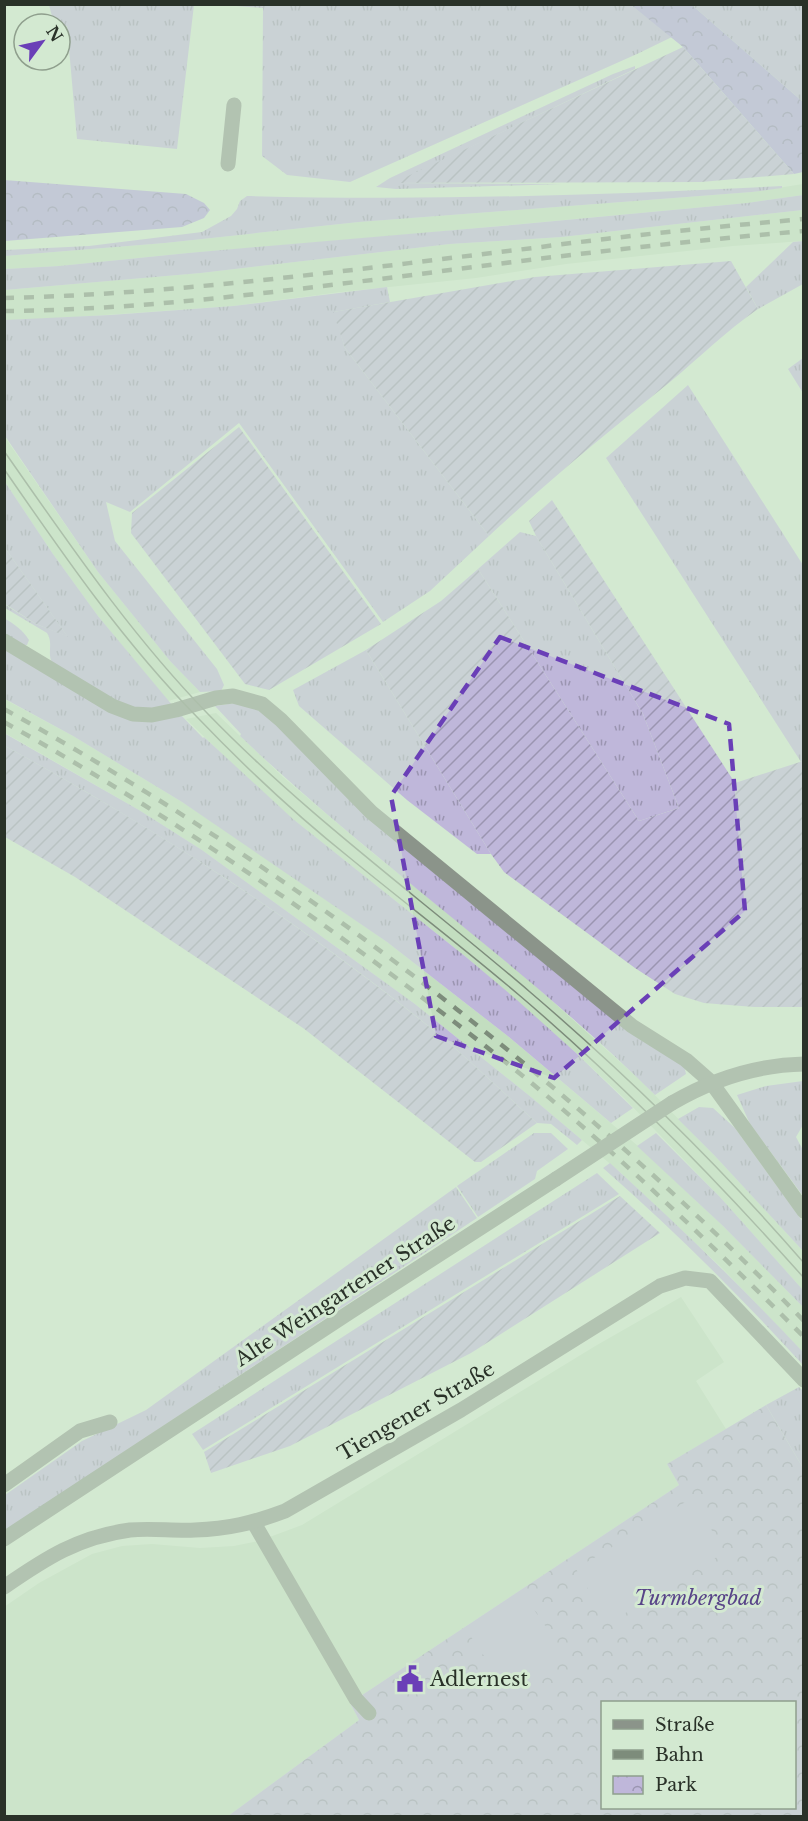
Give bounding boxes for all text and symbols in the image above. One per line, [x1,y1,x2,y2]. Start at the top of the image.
north arrow [12,12,72,72]
text: N [42,22,67,46]
street label: Alte Weingartener Straße [230,1211,460,1372]
street label: Tiengener Straße [333,1356,499,1466]
park label: Turmbergbad [635,1586,761,1610]
public building icon: Adlernest [395,1664,425,1694]
place label: Adlernest [429,1667,528,1691]
legend [601,1701,796,1809]
text: Straße [655,1714,715,1736]
text: Bahn [655,1744,704,1766]
text: Park [655,1774,697,1796]

